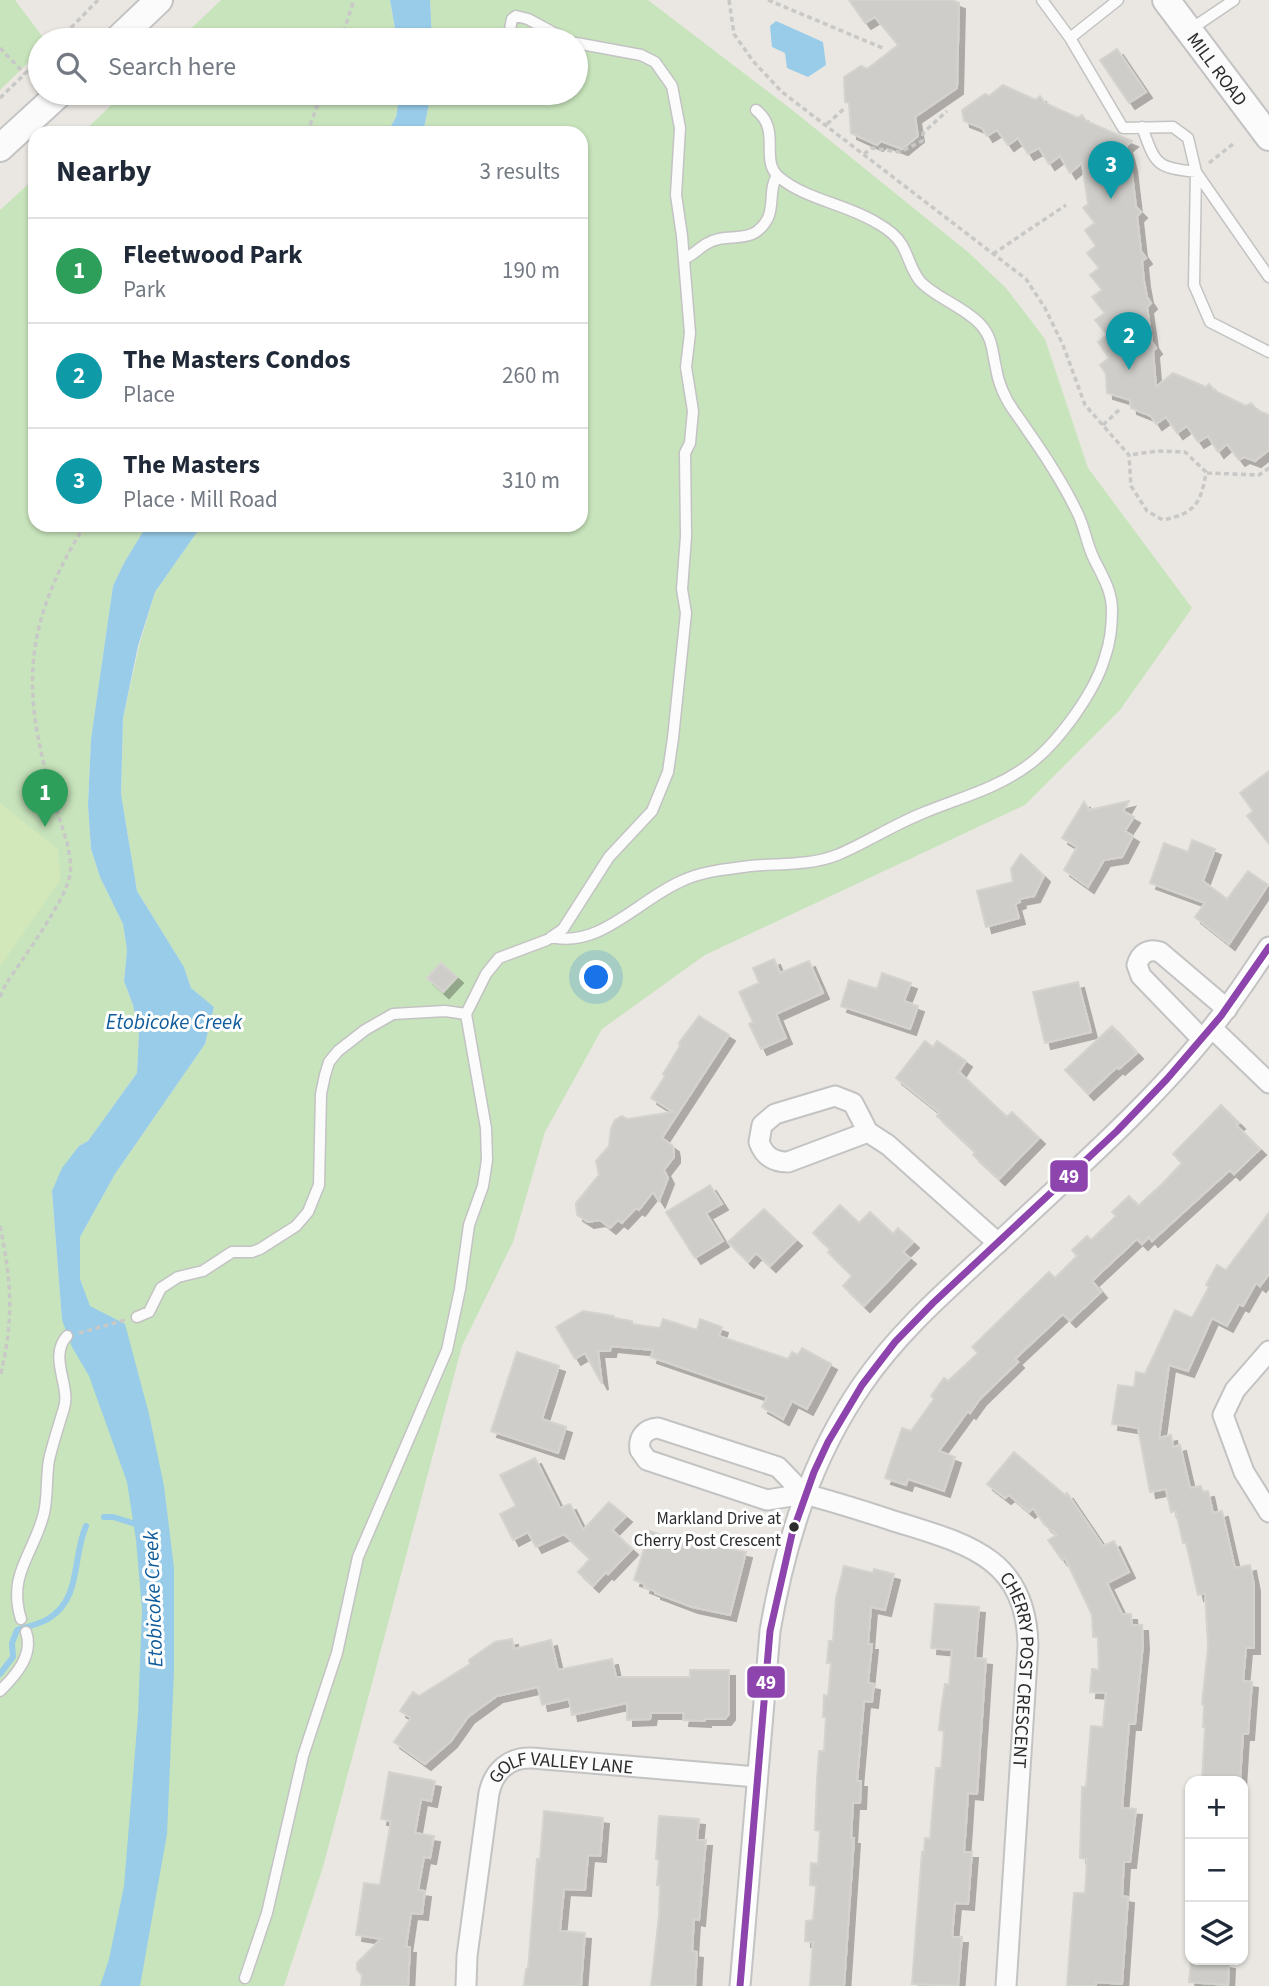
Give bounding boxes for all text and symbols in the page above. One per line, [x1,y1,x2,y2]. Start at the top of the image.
street label: MILL ROAD [1180,27,1253,112]
search box [28,28,588,105]
icon: search [52,48,90,86]
text: Search here [108,48,236,85]
pin: 3 [1088,141,1134,199]
text: Nearby [56,150,151,193]
text: 3 results [480,155,560,188]
text: Fleetwood Park [123,236,303,273]
text: 1 [73,254,85,287]
text: 190 m [502,254,560,287]
text: Park [123,273,166,306]
pin: 2 [1106,312,1152,370]
text: The Masters Condos [123,341,350,378]
text: 2 [73,359,85,392]
text: 260 m [502,359,560,392]
text: Place [123,378,175,411]
text: The Masters [123,446,260,483]
text: 3 [73,464,85,497]
text: 310 m [502,464,560,497]
text: Place · Mill Road [123,483,278,516]
pin: 1 [22,769,68,827]
your location [579,960,613,994]
water label: Etobicoke Creek [106,1007,243,1037]
line badge: 49 [1049,1159,1089,1193]
text: 49 [1059,1164,1079,1191]
place label: Markland Drive at Cherry Post Crescent [634,1507,781,1553]
marker: Markland Drive at Cherry Post Crescent [787,1520,801,1534]
water label: Etobicoke Creek [136,1529,170,1668]
street label: CHERRY POST CRESCENT [993,1566,1040,1769]
line badge: 49 [746,1665,786,1699]
text: 49 [756,1670,776,1697]
street label: GOLF VALLEY LANE [483,1746,634,1789]
map controls [1185,1776,1248,1965]
button: + [1185,1776,1248,1839]
button: − [1185,1839,1248,1902]
button: layers [1185,1902,1248,1965]

